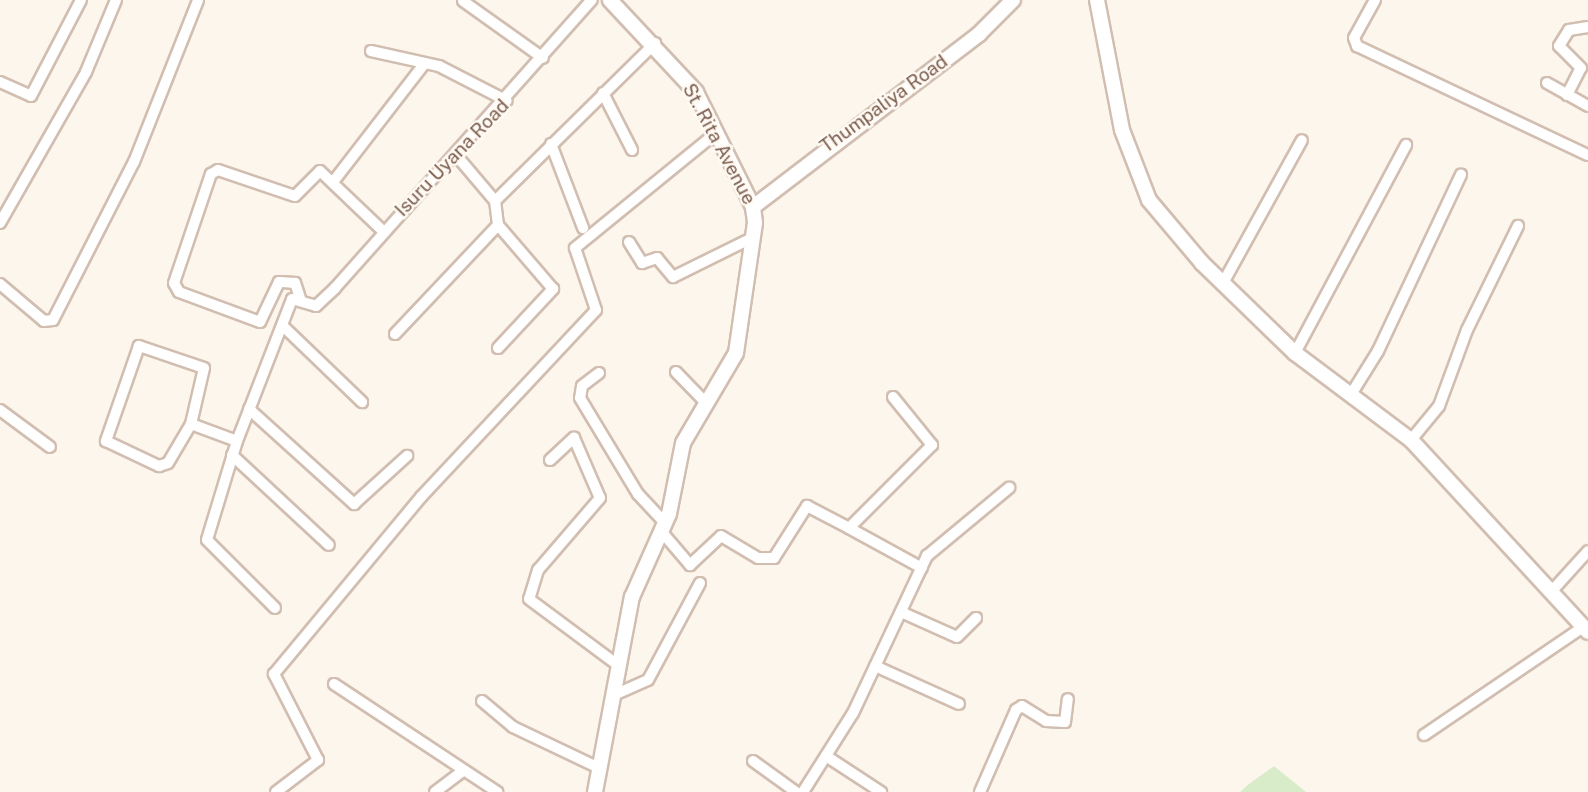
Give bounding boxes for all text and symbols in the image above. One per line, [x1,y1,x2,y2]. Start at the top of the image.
street label: Thumpaliya Road [816,50,952,158]
street label: St. Rita Avenue [678,80,760,208]
street label: Isuru Uyana Road [390,95,514,221]

